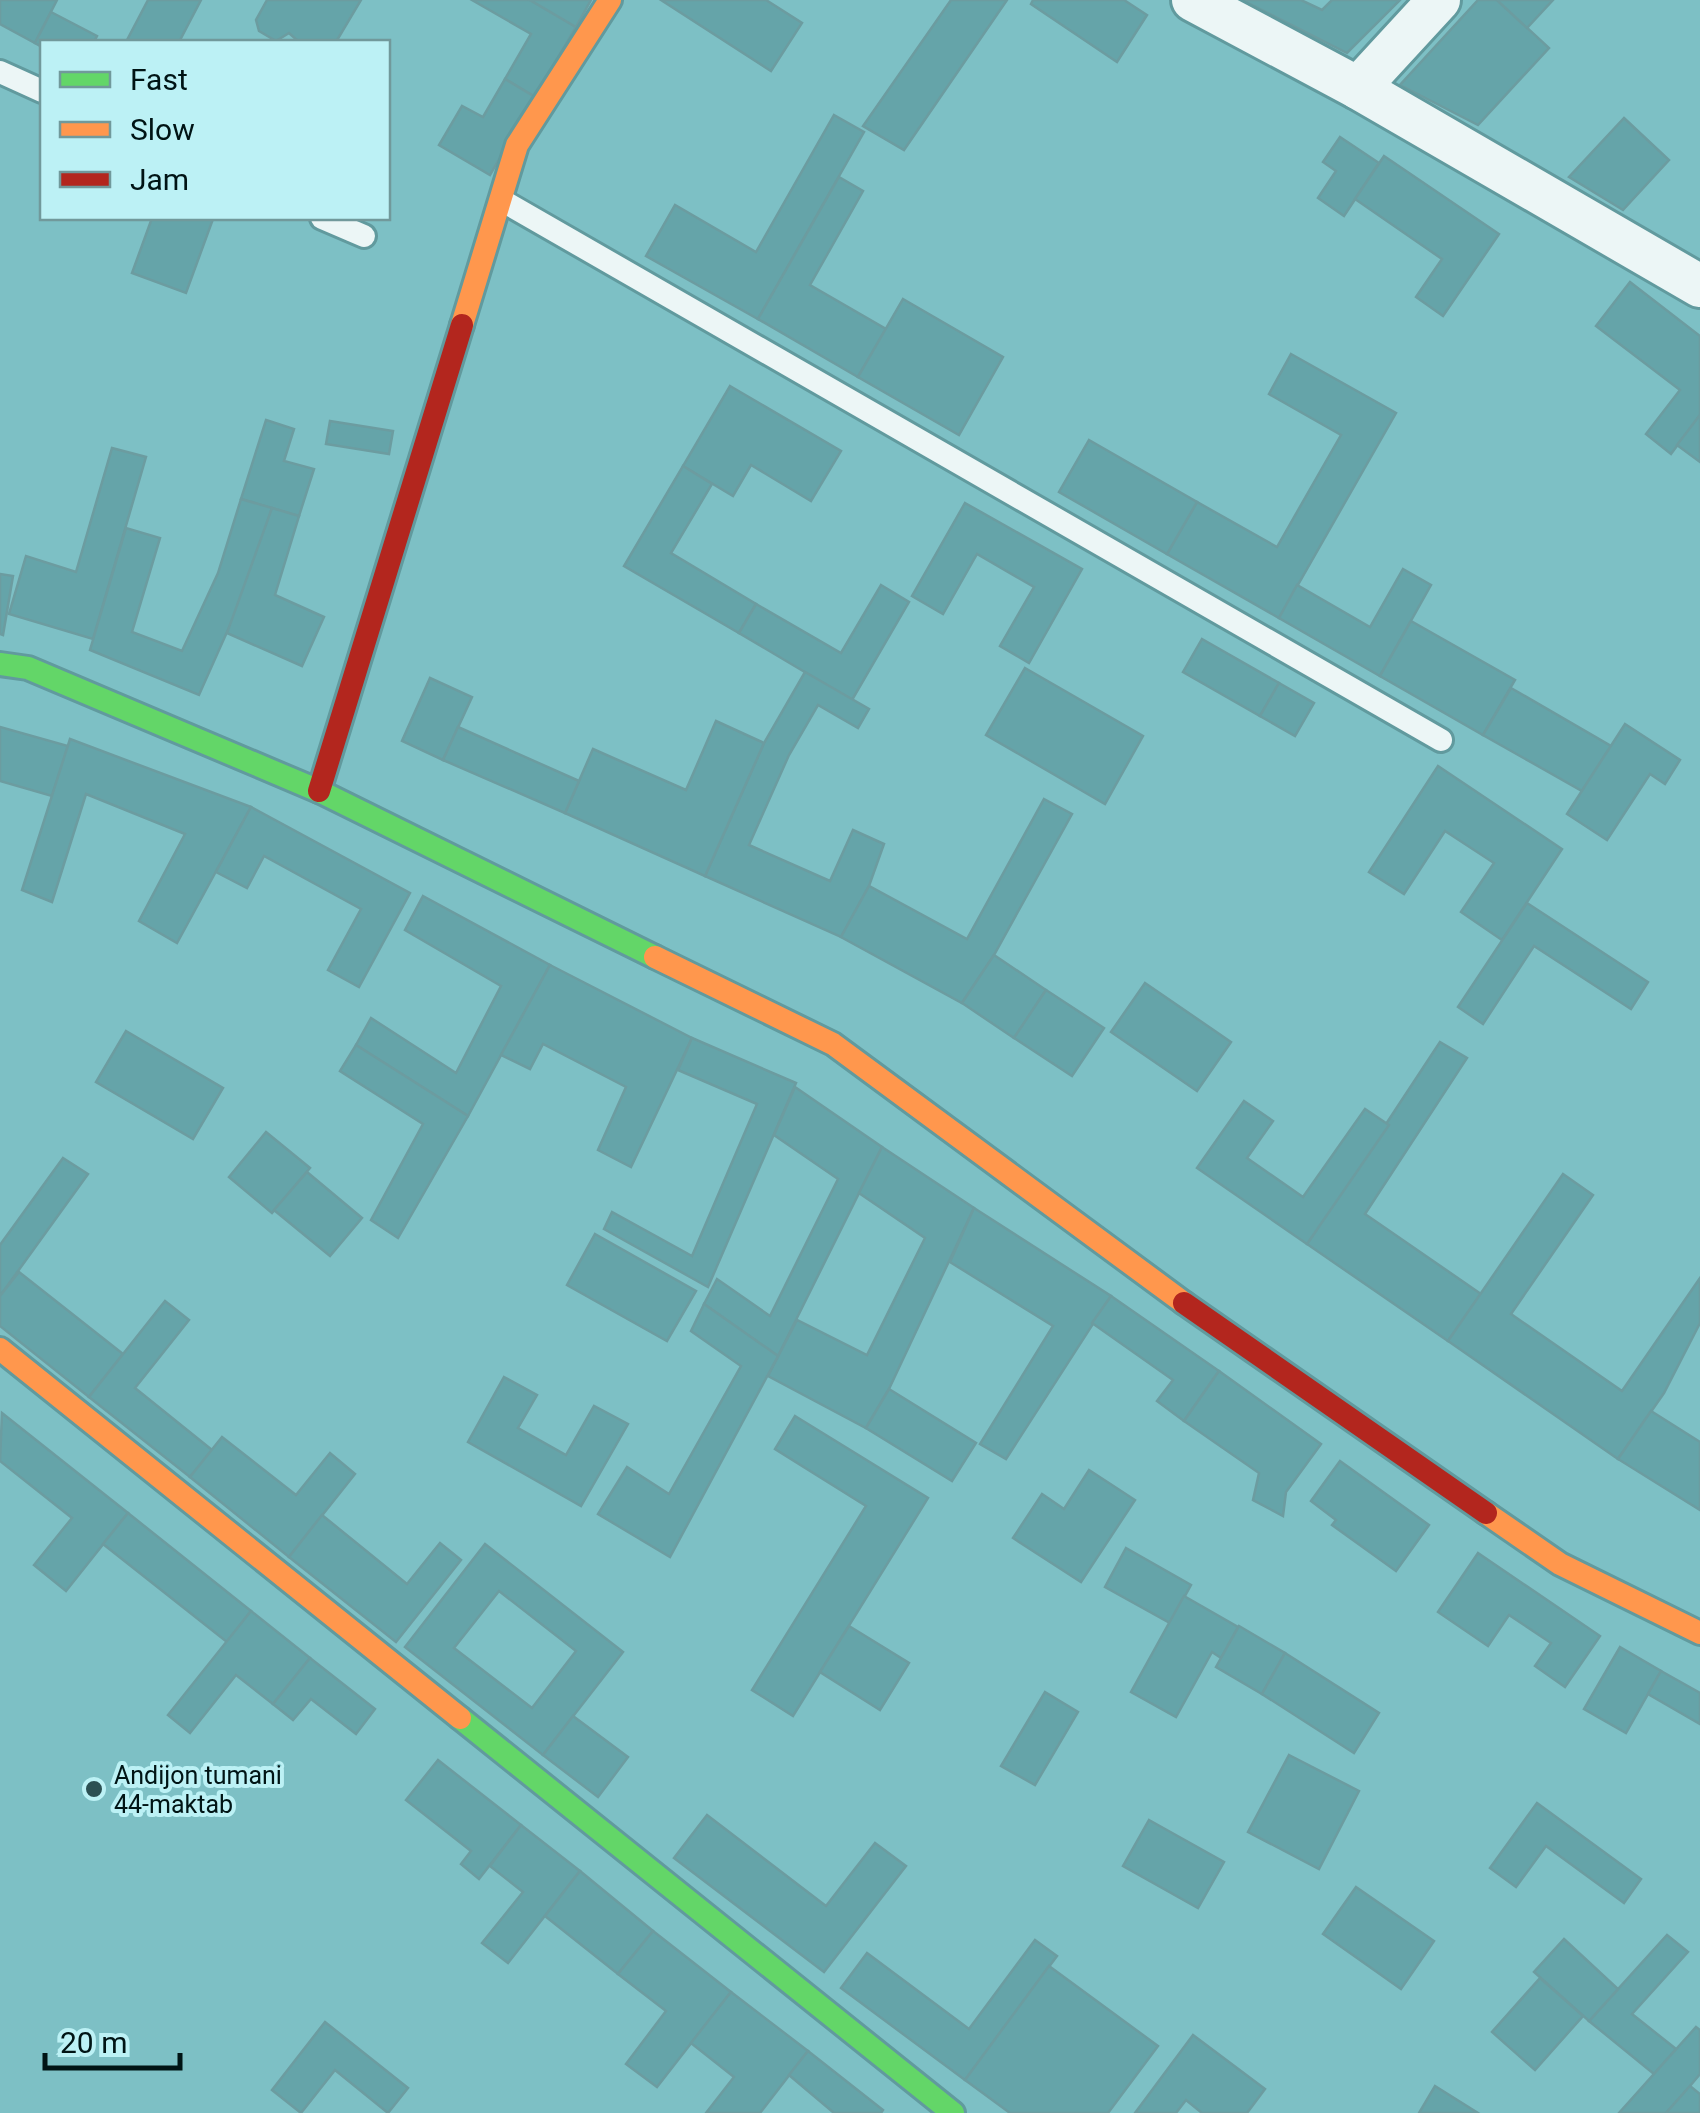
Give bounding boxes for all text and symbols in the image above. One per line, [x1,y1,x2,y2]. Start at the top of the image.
legend [40,40,390,220]
text: Fast [130,62,188,97]
text: Slow [130,112,195,147]
text: Jam [130,162,189,197]
place label: Andijon tumani 44-maktab [114,1761,282,1819]
marker: Andijon tumani 44-maktab [83,1778,105,1800]
scale bar [45,2008,180,2070]
text: 20 m [60,2025,127,2060]

